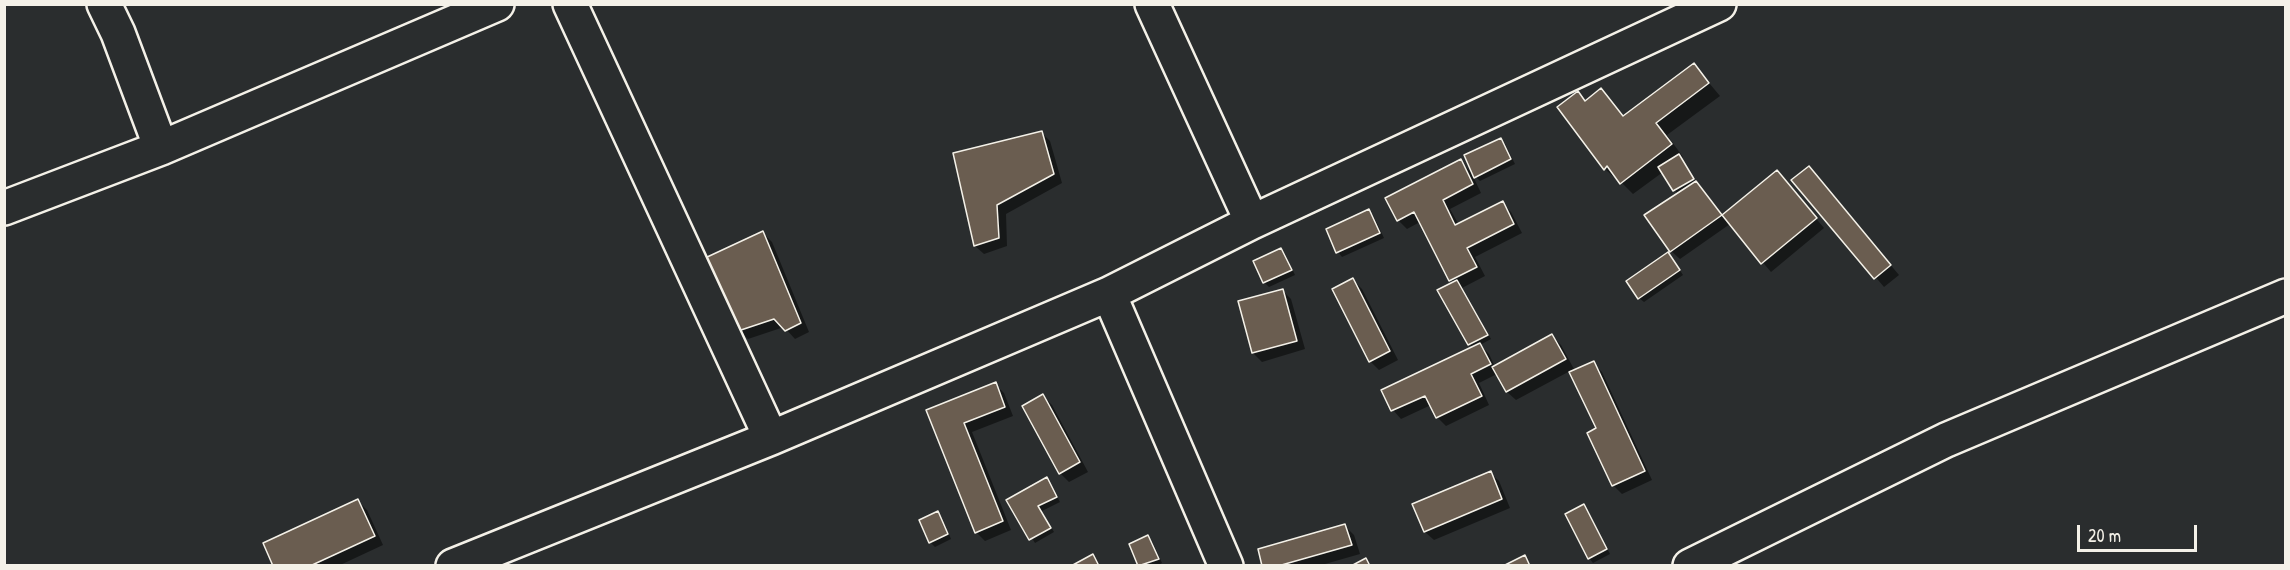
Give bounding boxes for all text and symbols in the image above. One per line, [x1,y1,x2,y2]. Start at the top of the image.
scale bar [2080,513,2200,551]
text: 20 m [2088,523,2121,548]

